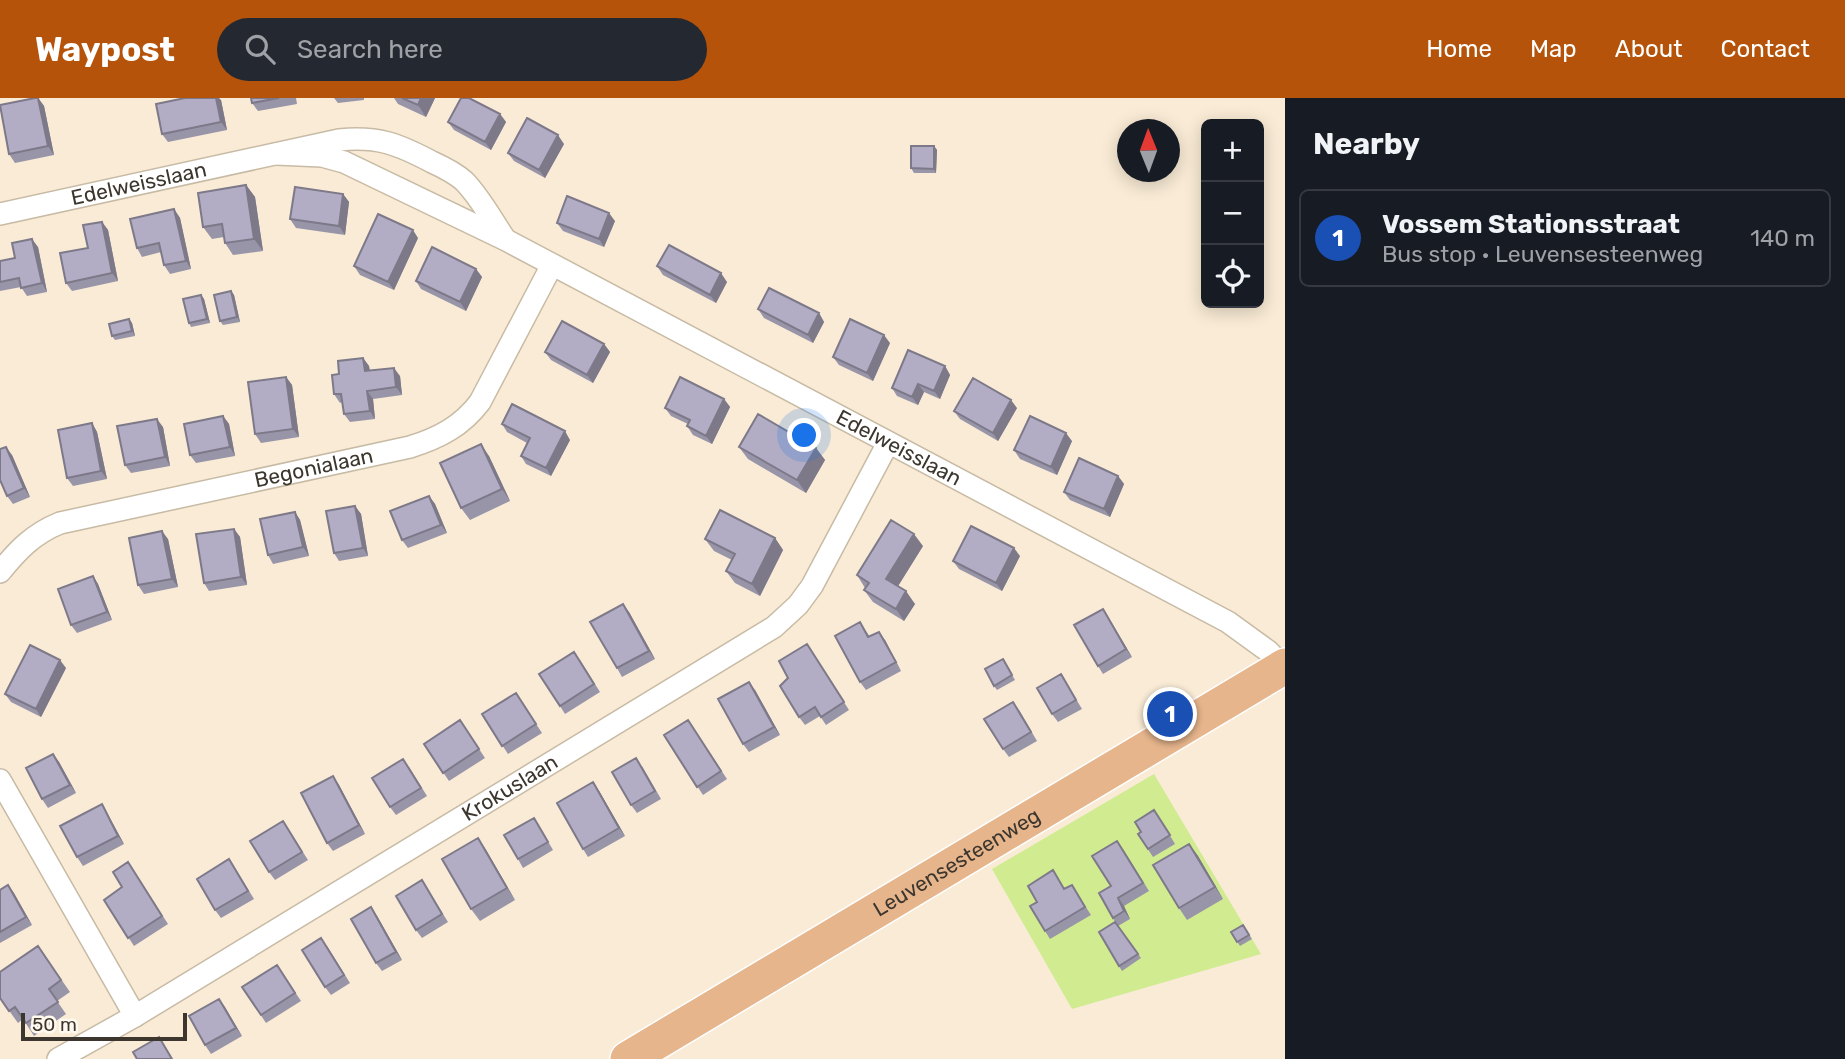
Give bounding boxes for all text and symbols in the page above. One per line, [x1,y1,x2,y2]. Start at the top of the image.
search box [217,18,707,81]
text: Waypost [35,30,175,69]
icon: search [241,30,279,68]
text: Search here [297,34,443,65]
text: Home [1426,35,1492,63]
text: Map [1530,35,1577,63]
text: About [1615,35,1683,63]
text: Contact [1721,35,1810,63]
north arrow [1117,119,1180,182]
map controls [1201,119,1264,308]
button: + [1201,119,1264,182]
text: Nearby [1313,126,1420,162]
street label: Edelweisslaan [69,156,209,210]
button: − [1201,182,1264,245]
text: Vossem Stationsstraat [1382,209,1680,240]
text: 1 [1332,224,1344,252]
text: 140 m [1750,224,1815,252]
text: Bus stop · Leuvensesteenweg [1382,240,1703,268]
button: locate [1201,245,1264,308]
street label: Edelweisslaan [832,404,966,491]
your location [787,418,821,452]
street label: Begonialaan [252,442,375,492]
pin: 1 [1147,688,1193,740]
street label: Krokuslaan [457,749,562,826]
street label: Leuvensesteenweg [868,802,1044,922]
scale bar [21,1010,187,1042]
text: 50 m [32,1013,77,1036]

